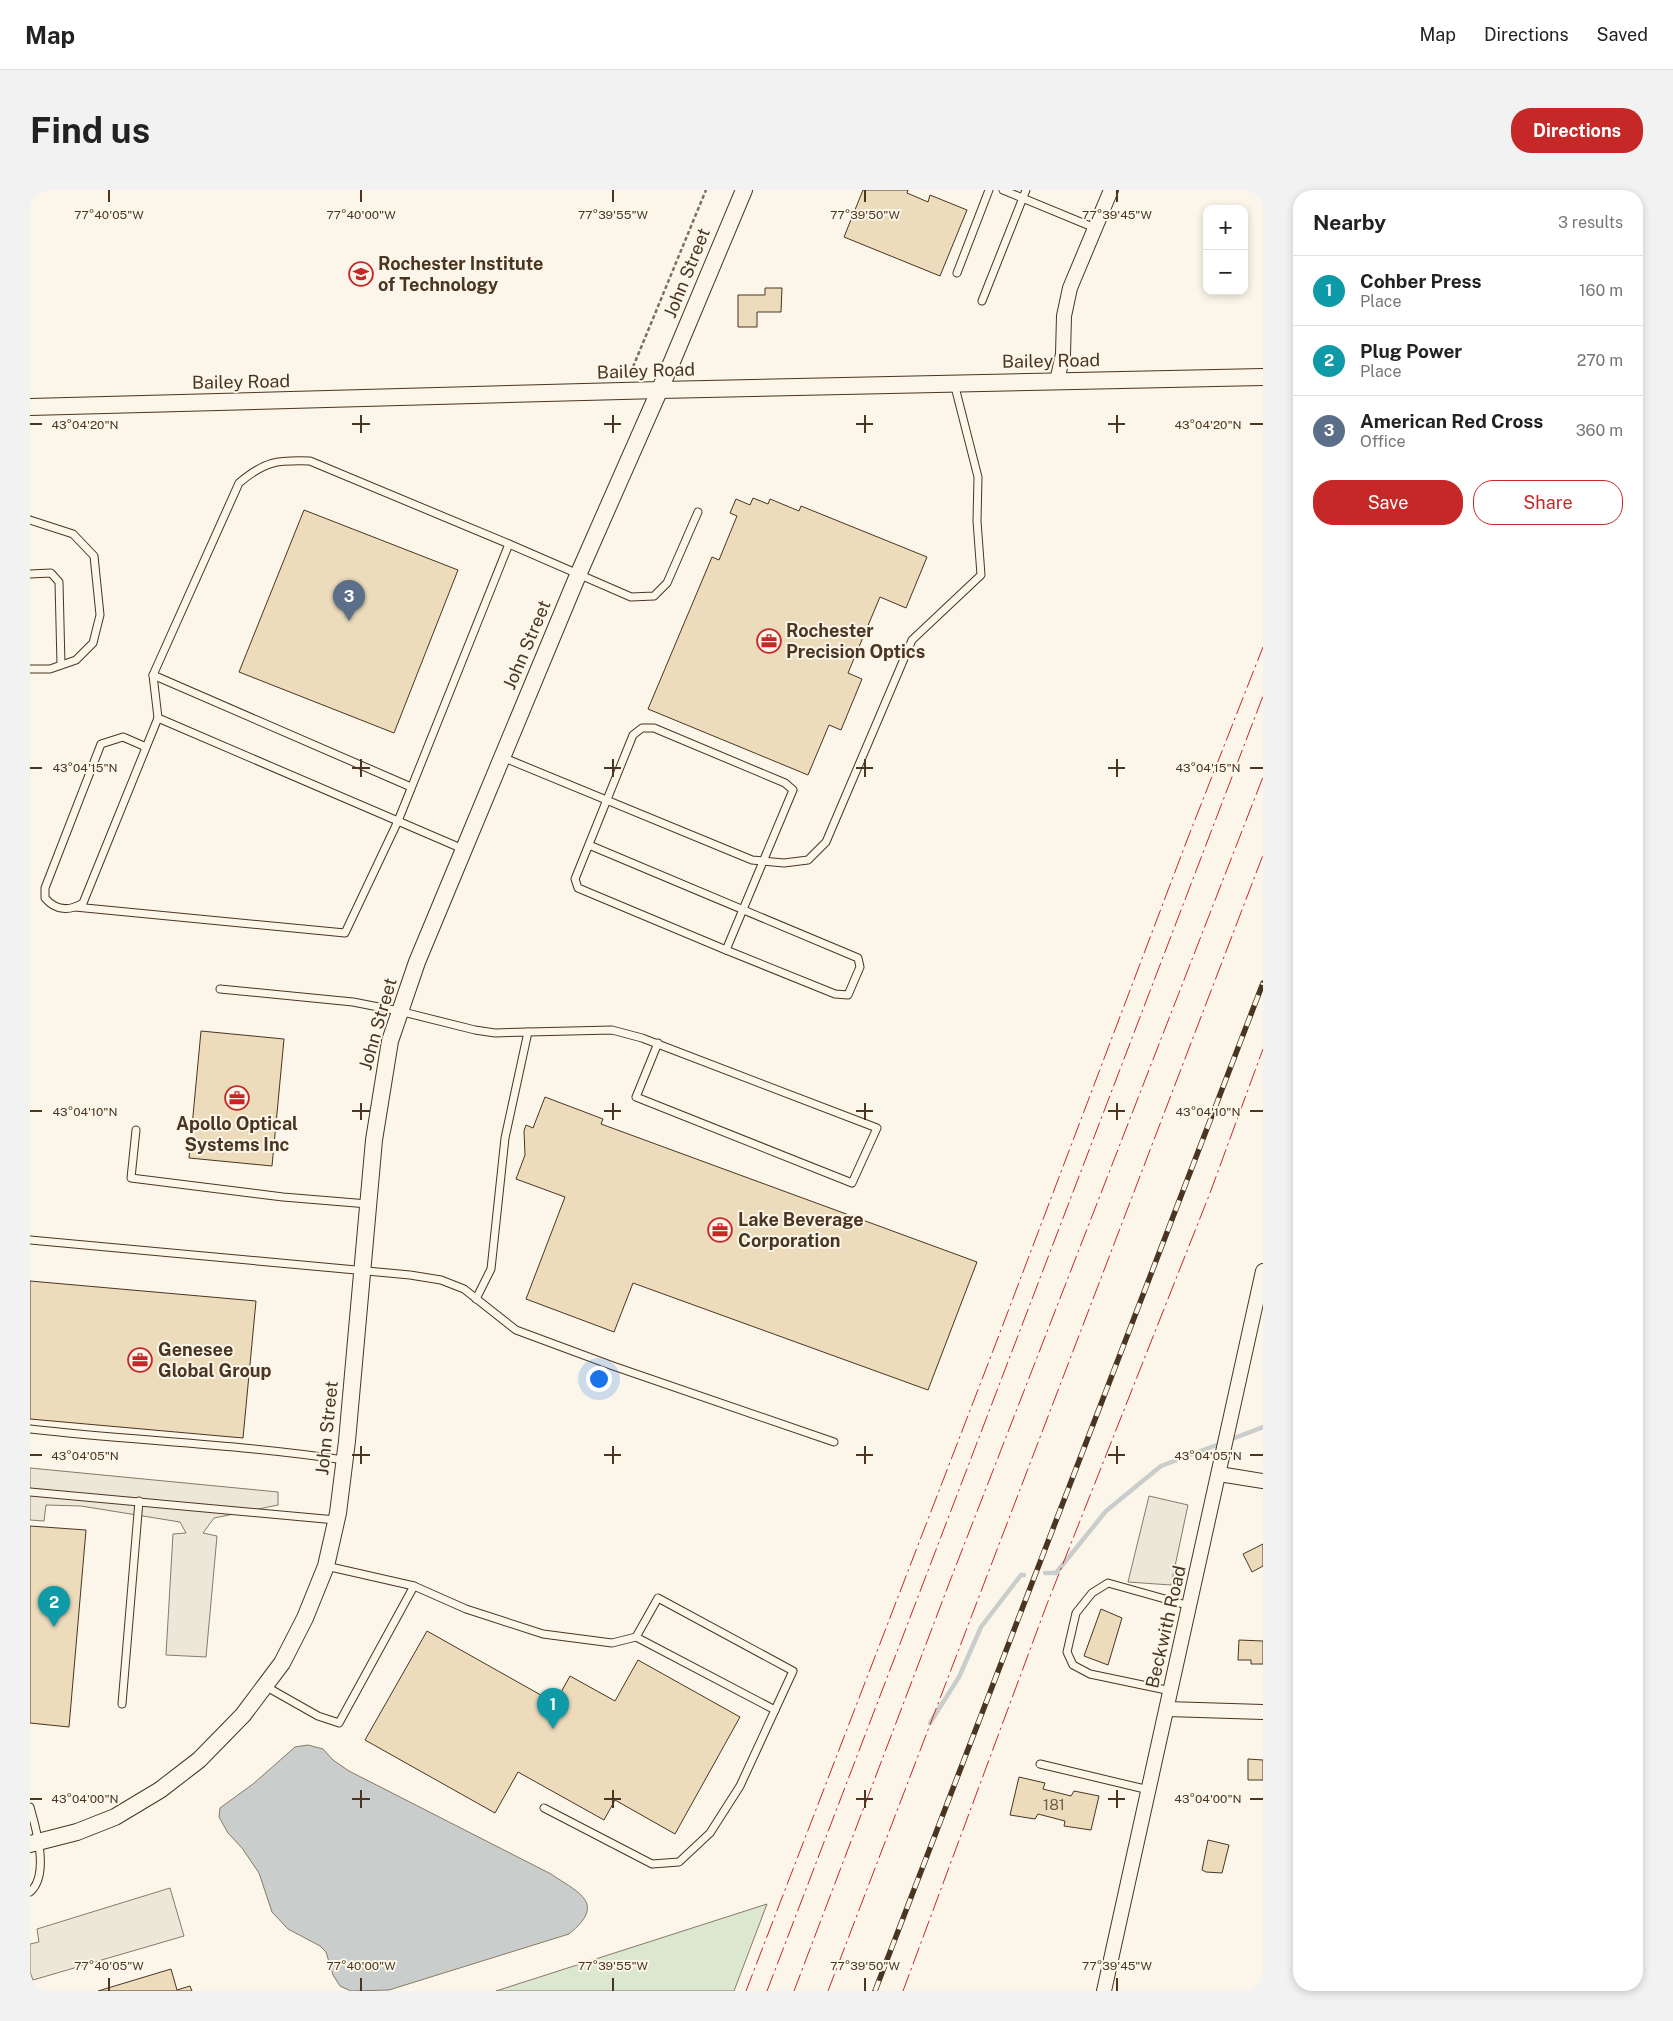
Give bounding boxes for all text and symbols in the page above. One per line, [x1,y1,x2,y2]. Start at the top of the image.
text: Map [25,21,75,49]
text: Map [1419,24,1456,45]
text: Directions [1484,24,1569,45]
text: Saved [1597,24,1648,45]
button: Directions [1511,108,1643,153]
text: Find us [30,110,150,151]
map controls [1203,205,1248,295]
button: + [1203,205,1248,250]
text: 77°40'05"W [74,208,144,222]
text: 77°40'00"W [326,208,396,222]
text: 77°39'55"W [578,208,649,222]
text: 77°39'50"W [830,208,900,222]
text: 77°39'45"W [1082,208,1152,222]
text: Nearby [1313,210,1386,235]
text: 3 results [1558,213,1623,232]
street label: John Street [659,225,714,321]
button: − [1203,250,1248,295]
place label: Rochester Institute of Technology [378,253,543,295]
school or university icon: Rochester Institute of Technology [348,261,374,287]
text: Cohber Press [1360,270,1482,292]
text: 1 [1326,281,1332,300]
text: 160 m [1579,281,1623,300]
text: Place [1360,292,1402,311]
text: Plug Power [1360,340,1462,362]
street label: Bailey Road [1002,349,1100,372]
text: 2 [1324,351,1334,370]
text: 270 m [1577,351,1623,370]
street label: Bailey Road [597,358,695,383]
text: Place [1360,362,1402,381]
street label: Bailey Road [192,370,290,393]
text: American Red Cross [1360,410,1543,432]
text: 43°04'20"N [51,418,119,432]
text: 43°04'20"N [1174,418,1242,432]
text: 3 [1324,421,1334,440]
text: 360 m [1576,421,1623,440]
text: Office [1360,432,1406,451]
button: Save [1313,480,1463,525]
button: Share [1473,480,1623,525]
pin: 3 [333,580,365,621]
street label: John Street [498,597,555,693]
place label: Rochester Precision Optics [786,620,925,662]
office icon: Rochester Precision Optics [756,628,782,654]
text: 43°04'15"N [52,761,118,775]
text: 43°04'15"N [1175,761,1241,775]
street label: John Street [354,975,401,1072]
office icon: Apollo Optical Systems Inc [224,1085,250,1111]
text: 43°04'10"N [53,1105,117,1119]
text: 43°04'10"N [1176,1105,1240,1119]
place label: Apollo Optical Systems Inc [176,1113,298,1155]
place label: Lake Beverage Corporation [738,1209,864,1251]
office icon: Lake Beverage Corporation [707,1217,733,1243]
place label: Genesee Global Group [158,1339,272,1381]
office icon: Genesee Global Group [127,1347,153,1373]
your location [586,1366,612,1392]
street label: John Street [311,1380,342,1476]
text: 43°04'05"N [51,1449,119,1463]
text: 43°04'05"N [1174,1449,1242,1463]
street label: Beckwith Road [1141,1564,1190,1690]
pin: 2 [38,1586,70,1627]
pin: 1 [537,1688,569,1729]
text: 43°04'00"N [51,1792,119,1806]
text: 43°04'00"N [1174,1792,1242,1806]
house number: 181 [1043,1796,1065,1813]
text: 77°40'05"W [74,1959,144,1973]
text: 77°40'00"W [326,1959,396,1973]
text: 77°39'55"W [578,1959,649,1973]
text: 77°39'50"W [830,1959,900,1973]
text: 77°39'45"W [1082,1959,1152,1973]

